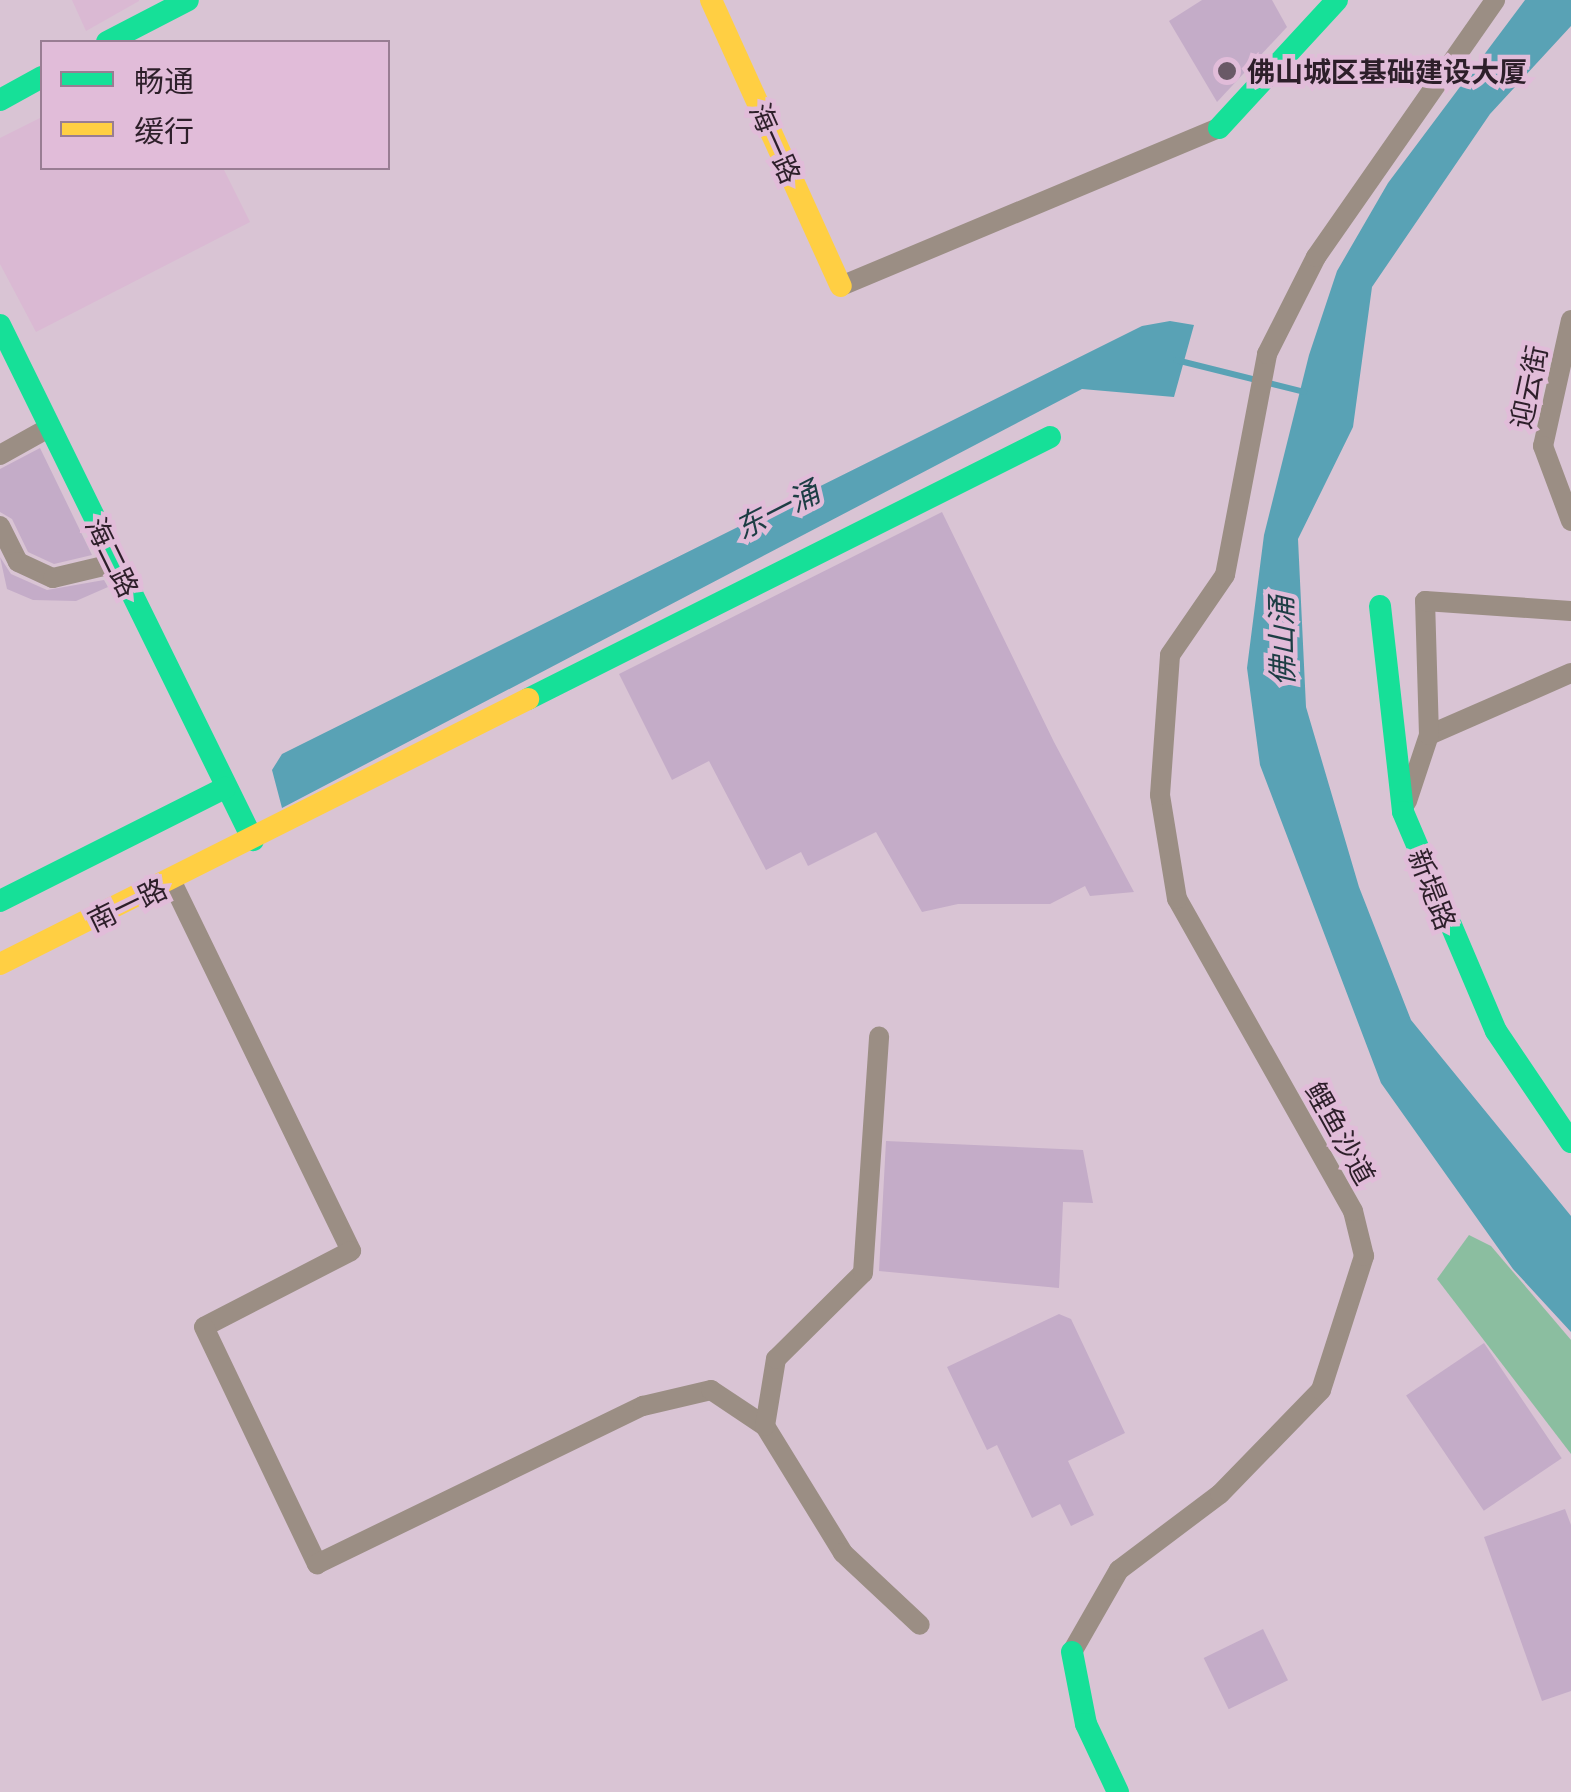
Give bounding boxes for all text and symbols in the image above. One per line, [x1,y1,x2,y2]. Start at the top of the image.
legend [40,40,390,170]
place label: 佛山城区基础建设大厦 [1247,54,1527,88]
text: 畅通 [134,60,194,101]
marker: 佛山城区基础建设大厦 [1216,60,1238,82]
street label: 海一路 [744,98,808,188]
text: 缓行 [134,110,194,151]
street label: 迎云街 [1503,342,1553,432]
water label: 东一涌 [729,474,825,546]
street label: 海二路 [79,512,147,602]
water label: 佛山涌 [1263,596,1301,686]
street label: 新堤路 [1402,844,1464,934]
street label: 南一路 [82,870,172,938]
street label: 鲤鱼沙道 [1299,1076,1383,1190]

